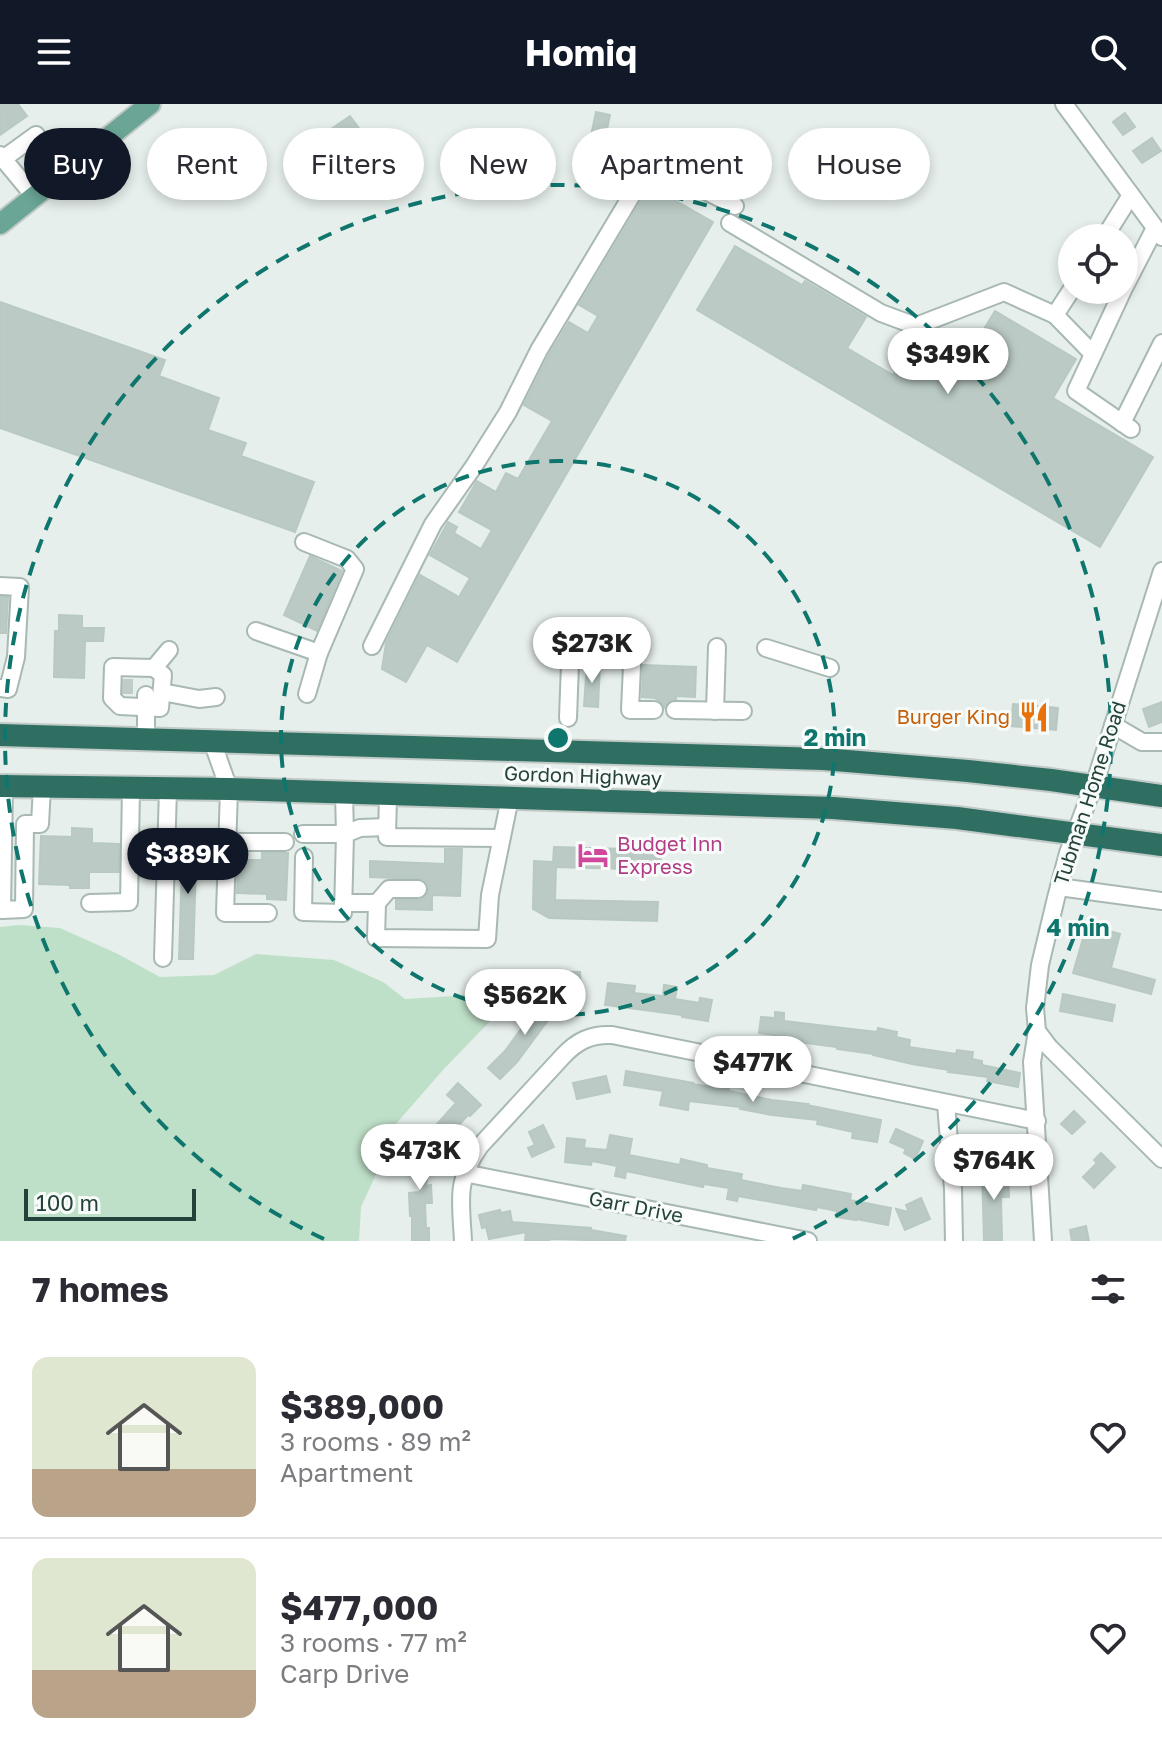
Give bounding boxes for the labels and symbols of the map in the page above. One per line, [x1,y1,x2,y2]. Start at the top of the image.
pin: $349K [892,328,1004,396]
pin: $273K [536,617,648,685]
street label: Tubman Home Road [1048,698,1130,888]
restaurant icon: Burger King [1017,700,1051,734]
place label: Burger King [896,704,1010,728]
text: 2 min [804,722,866,751]
centre of rings [544,724,572,752]
street label: Gordon Highway [504,760,662,790]
pin: $389K [132,828,244,896]
place label: Budget Inn Express [617,831,723,878]
hotel icon: Budget Inn Express [576,838,610,872]
text: 4 min [1046,912,1110,941]
pin: $562K [469,969,581,1037]
pin: $477K [697,1036,809,1104]
pin: $473K [364,1124,476,1192]
pin: $764K [938,1134,1050,1202]
scale bar [24,1185,196,1221]
street label: Garr Drive [587,1185,685,1227]

